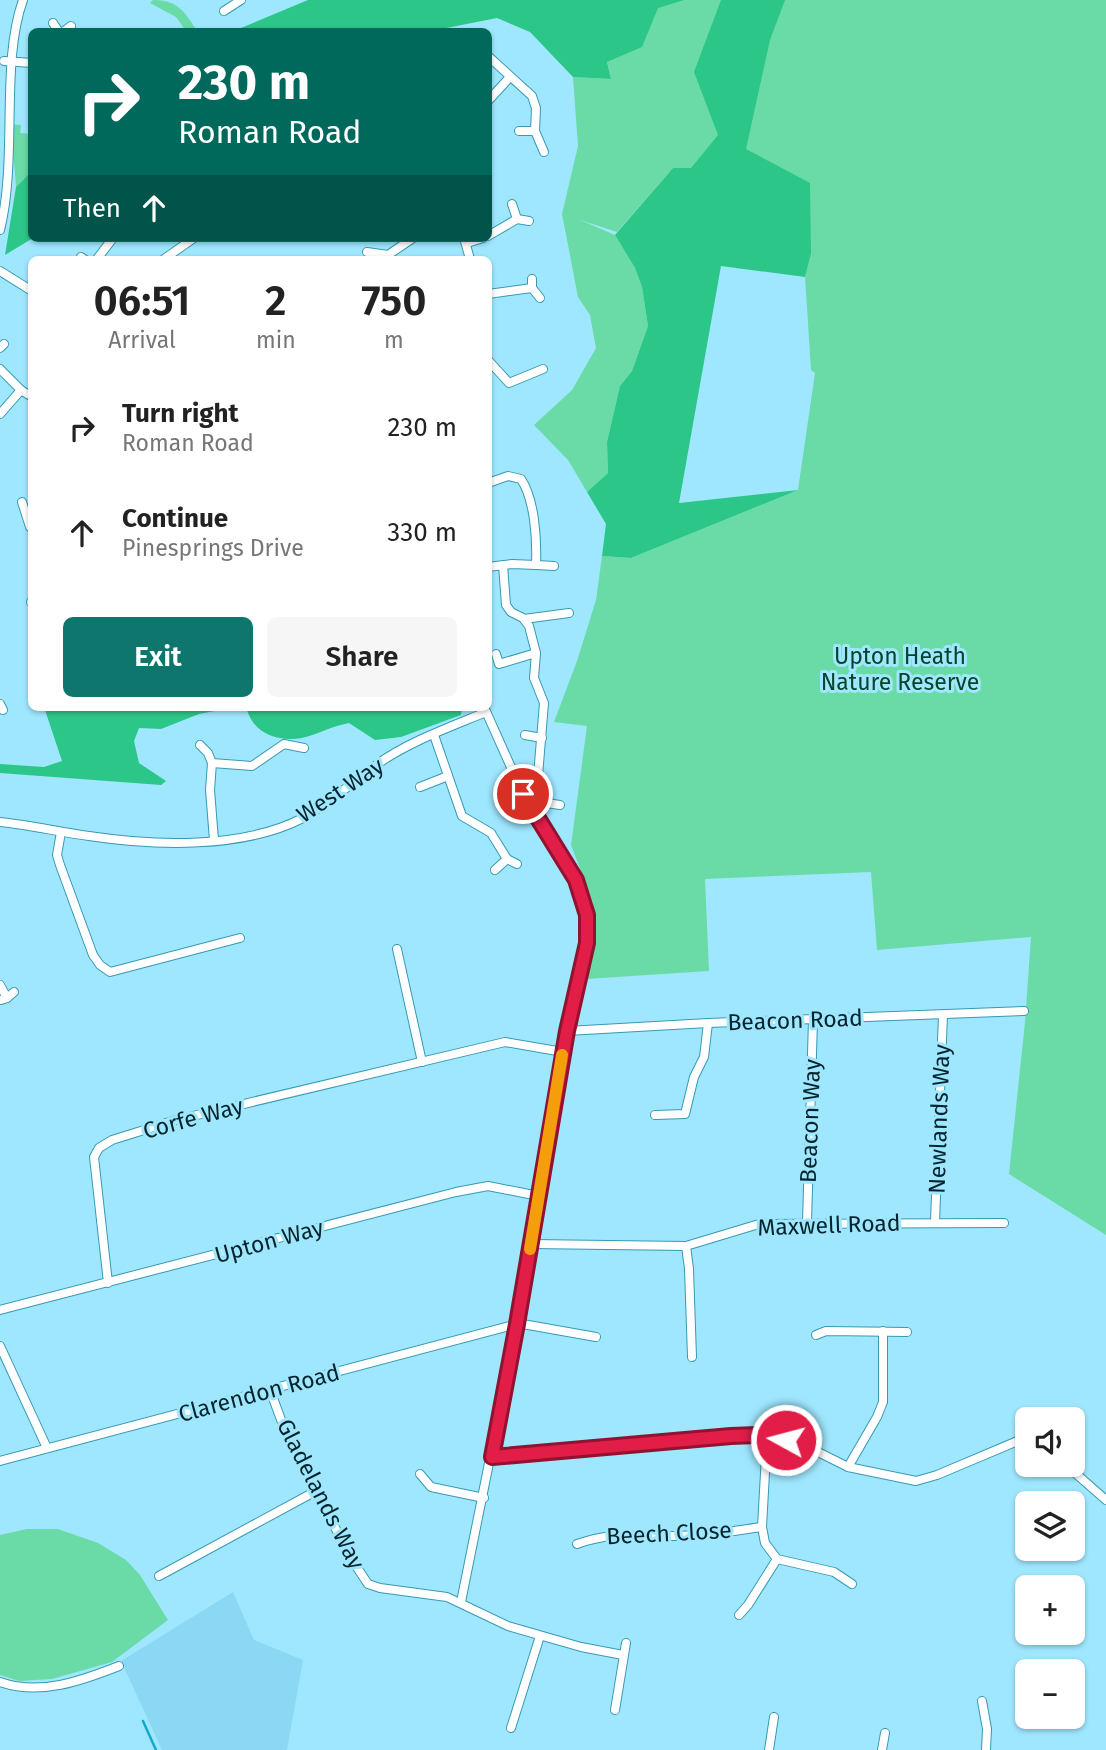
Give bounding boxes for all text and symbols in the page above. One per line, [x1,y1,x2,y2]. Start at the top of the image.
text: 230 m [178,53,310,112]
icon: right [63,56,154,147]
text: Roman Road [178,113,361,151]
icon: ahead [135,189,173,227]
text: Then [63,193,121,224]
text: 06:51 [93,276,191,326]
text: 2 [265,276,287,326]
text: 750 [361,276,426,326]
text: Arrival [108,326,176,354]
text: min [256,326,296,354]
text: m [384,326,404,354]
text: Turn right [122,398,239,429]
icon: right [63,409,101,447]
text: 230 m [388,412,457,443]
text: Roman Road [122,429,254,457]
text: Continue [122,503,228,534]
icon: ahead [63,514,101,552]
text: 330 m [387,517,457,548]
text: Pinesprings Drive [122,534,304,562]
button: Exit [63,617,253,697]
button: Share [267,617,457,697]
park label: Upton Heath Nature Reserve [821,642,979,696]
street label: West Way [291,751,389,828]
pin [493,764,553,824]
icon: arrive [504,775,542,813]
street label: Beacon Road [727,1004,863,1036]
street label: Newlands Way [922,1043,956,1194]
street label: Beacon Way [794,1058,826,1184]
street label: Corfe Way [140,1091,247,1145]
street label: Maxwell Road [757,1209,901,1241]
street label: Upton Way [211,1213,327,1269]
street label: Clarendon Road [175,1358,343,1428]
position arrow [749,1403,823,1477]
map controls [1015,1407,1085,1729]
button: sound [1015,1407,1085,1477]
street label: Gladelands Way [271,1414,371,1574]
button: layers [1015,1491,1085,1561]
street label: Beech Close [606,1516,732,1550]
button: + [1015,1575,1085,1645]
button: − [1015,1659,1085,1729]

